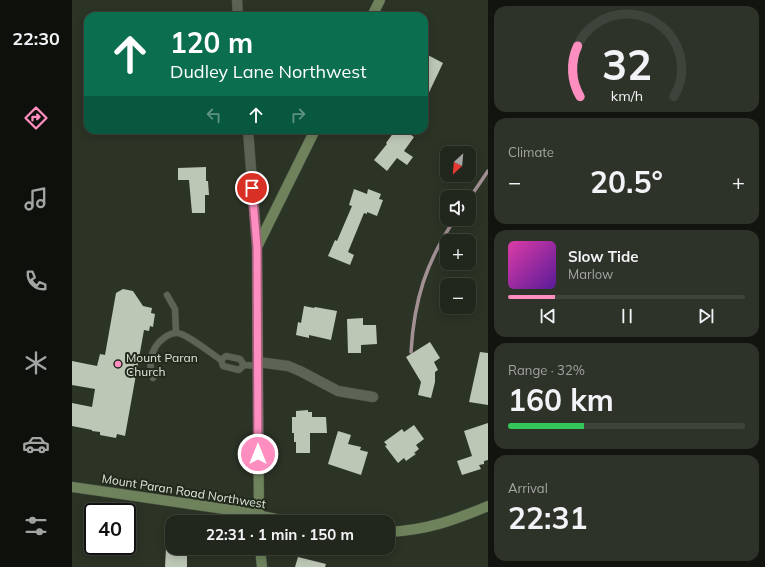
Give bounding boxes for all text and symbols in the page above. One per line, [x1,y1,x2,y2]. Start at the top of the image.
text: 120 m [170,25,253,60]
text: 22:30 [12,27,60,50]
icon: ahead [104,28,156,80]
text: 32 [602,38,651,90]
text: Dudley Lane Northwest [170,60,366,83]
text: km/h [610,87,643,105]
icon: directions [22,104,50,132]
icon: left [203,104,225,126]
icon: ahead [245,104,267,126]
icon: right [287,104,309,126]
text: Climate [508,144,554,160]
north arrow [440,146,476,182]
map controls [440,146,476,314]
text: 20.5° [590,163,663,201]
text: − [508,168,521,196]
text: + [732,168,745,196]
pin [235,171,269,205]
icon: arrive [241,177,263,199]
icon: music [22,185,50,213]
button: sound [440,190,476,226]
button: + [440,234,476,270]
text: Slow Tide [568,247,638,266]
text: Marlow [568,266,613,282]
icon: phone [22,267,50,295]
button: − [440,278,476,314]
icon: previous [537,305,559,327]
icon: pause [616,305,638,327]
icon: next [695,305,717,327]
icon: climate [22,349,50,377]
place label: Mount Paran Church [126,350,198,379]
marker: Mount Paran Church [113,359,123,369]
text: Range · 32% [508,362,585,378]
text: 160 km [508,381,614,419]
icon: car [22,430,50,458]
position arrow [237,433,279,475]
street label: Mount Paran Road Northwest [101,471,267,511]
text: Arrival [508,480,548,496]
text: 22:31 [508,499,587,537]
speed limit sign: 40 [84,503,136,555]
icon: filters [22,512,50,540]
text: 22:31 · 1 min · 150 m [206,525,354,544]

